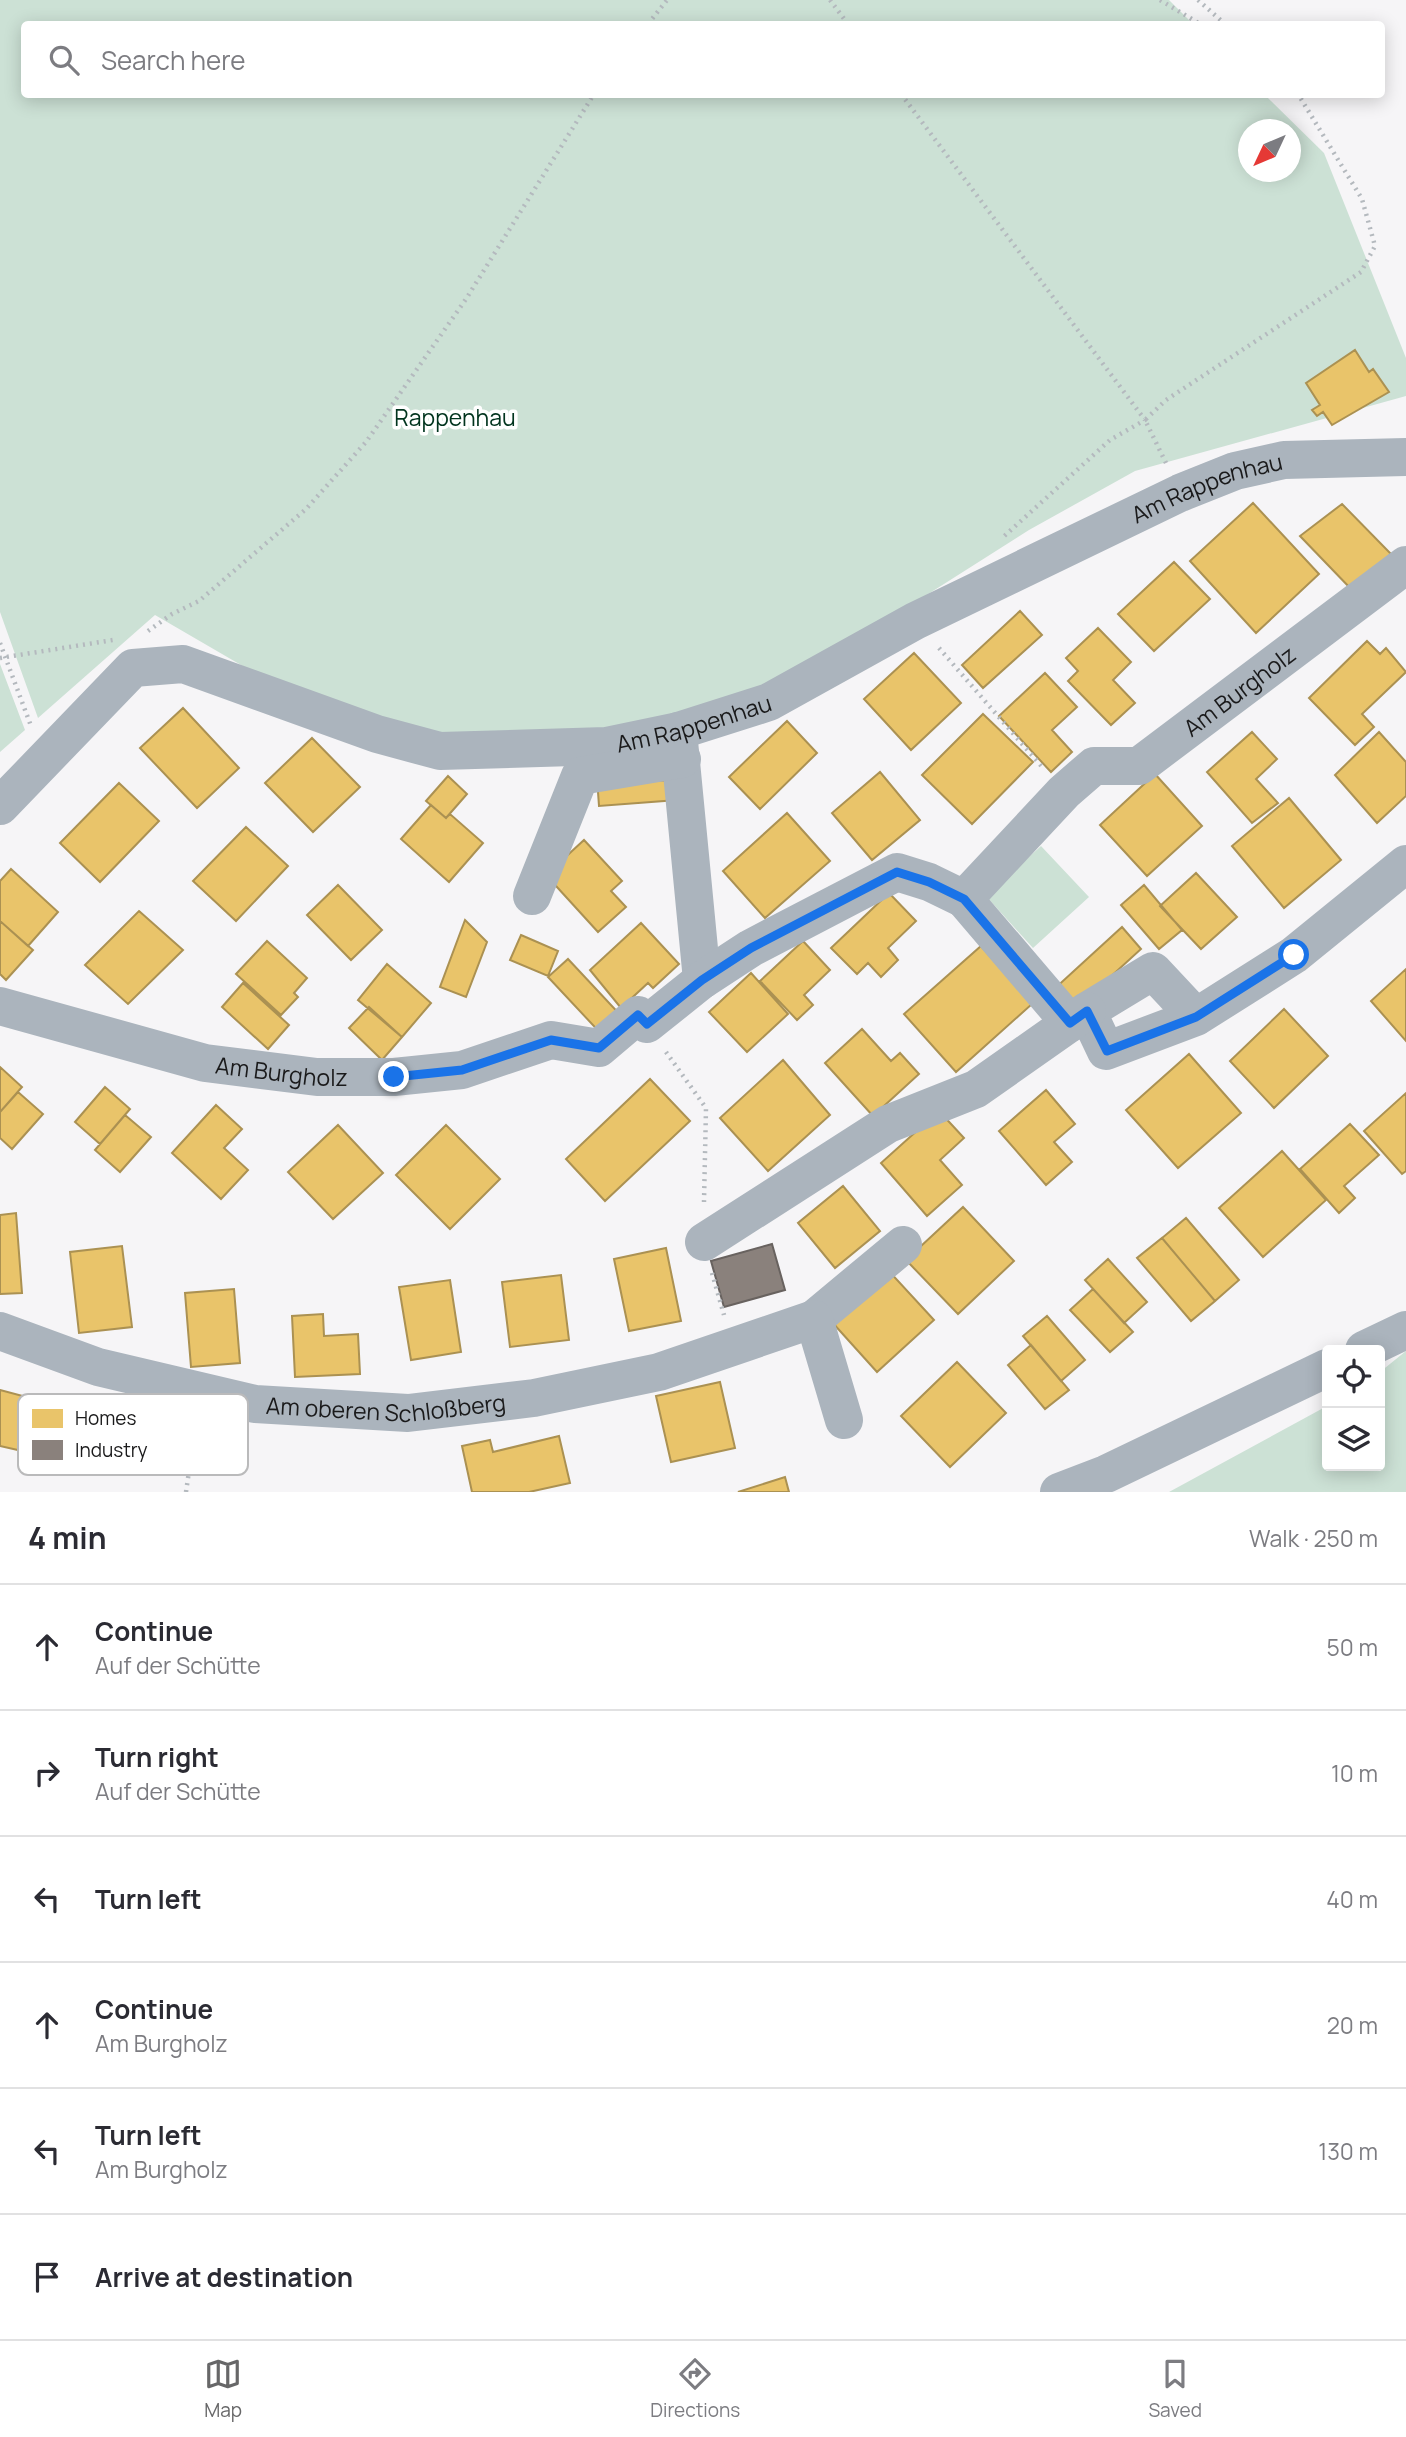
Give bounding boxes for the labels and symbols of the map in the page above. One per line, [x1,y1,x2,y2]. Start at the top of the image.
north arrow [1238,119,1301,182]
park label: Rappenhau [394,401,516,433]
street label: Am Rappenhau [1126,445,1285,530]
street label: Am Burgholz [1177,638,1302,743]
street label: Am Rappenhau [613,686,775,760]
route start [1278,939,1309,970]
street label: Am Burgholz [214,1048,348,1093]
route end [378,1061,409,1092]
street label: Am oberen Schloßberg [265,1386,507,1429]
legend [18,1394,248,1475]
text: Homes [75,1405,136,1431]
text: Industry [75,1437,148,1463]

